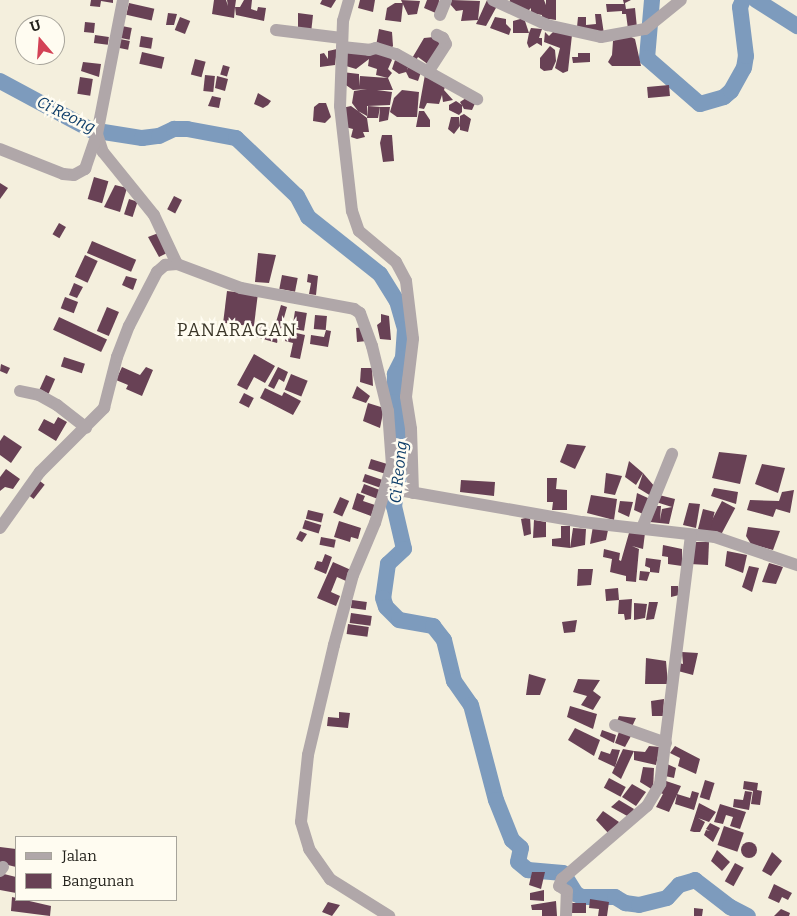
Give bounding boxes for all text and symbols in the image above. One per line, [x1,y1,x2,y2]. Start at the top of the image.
north arrow [15,15,65,65]
text: U [28,17,43,36]
water label: Ci Reong [34,93,98,137]
district label: PANARAGAN [176,319,298,341]
water label: Ci Reong [386,440,412,504]
legend [15,836,178,901]
text: Jalan [62,847,97,865]
text: Bangunan [62,872,134,890]

